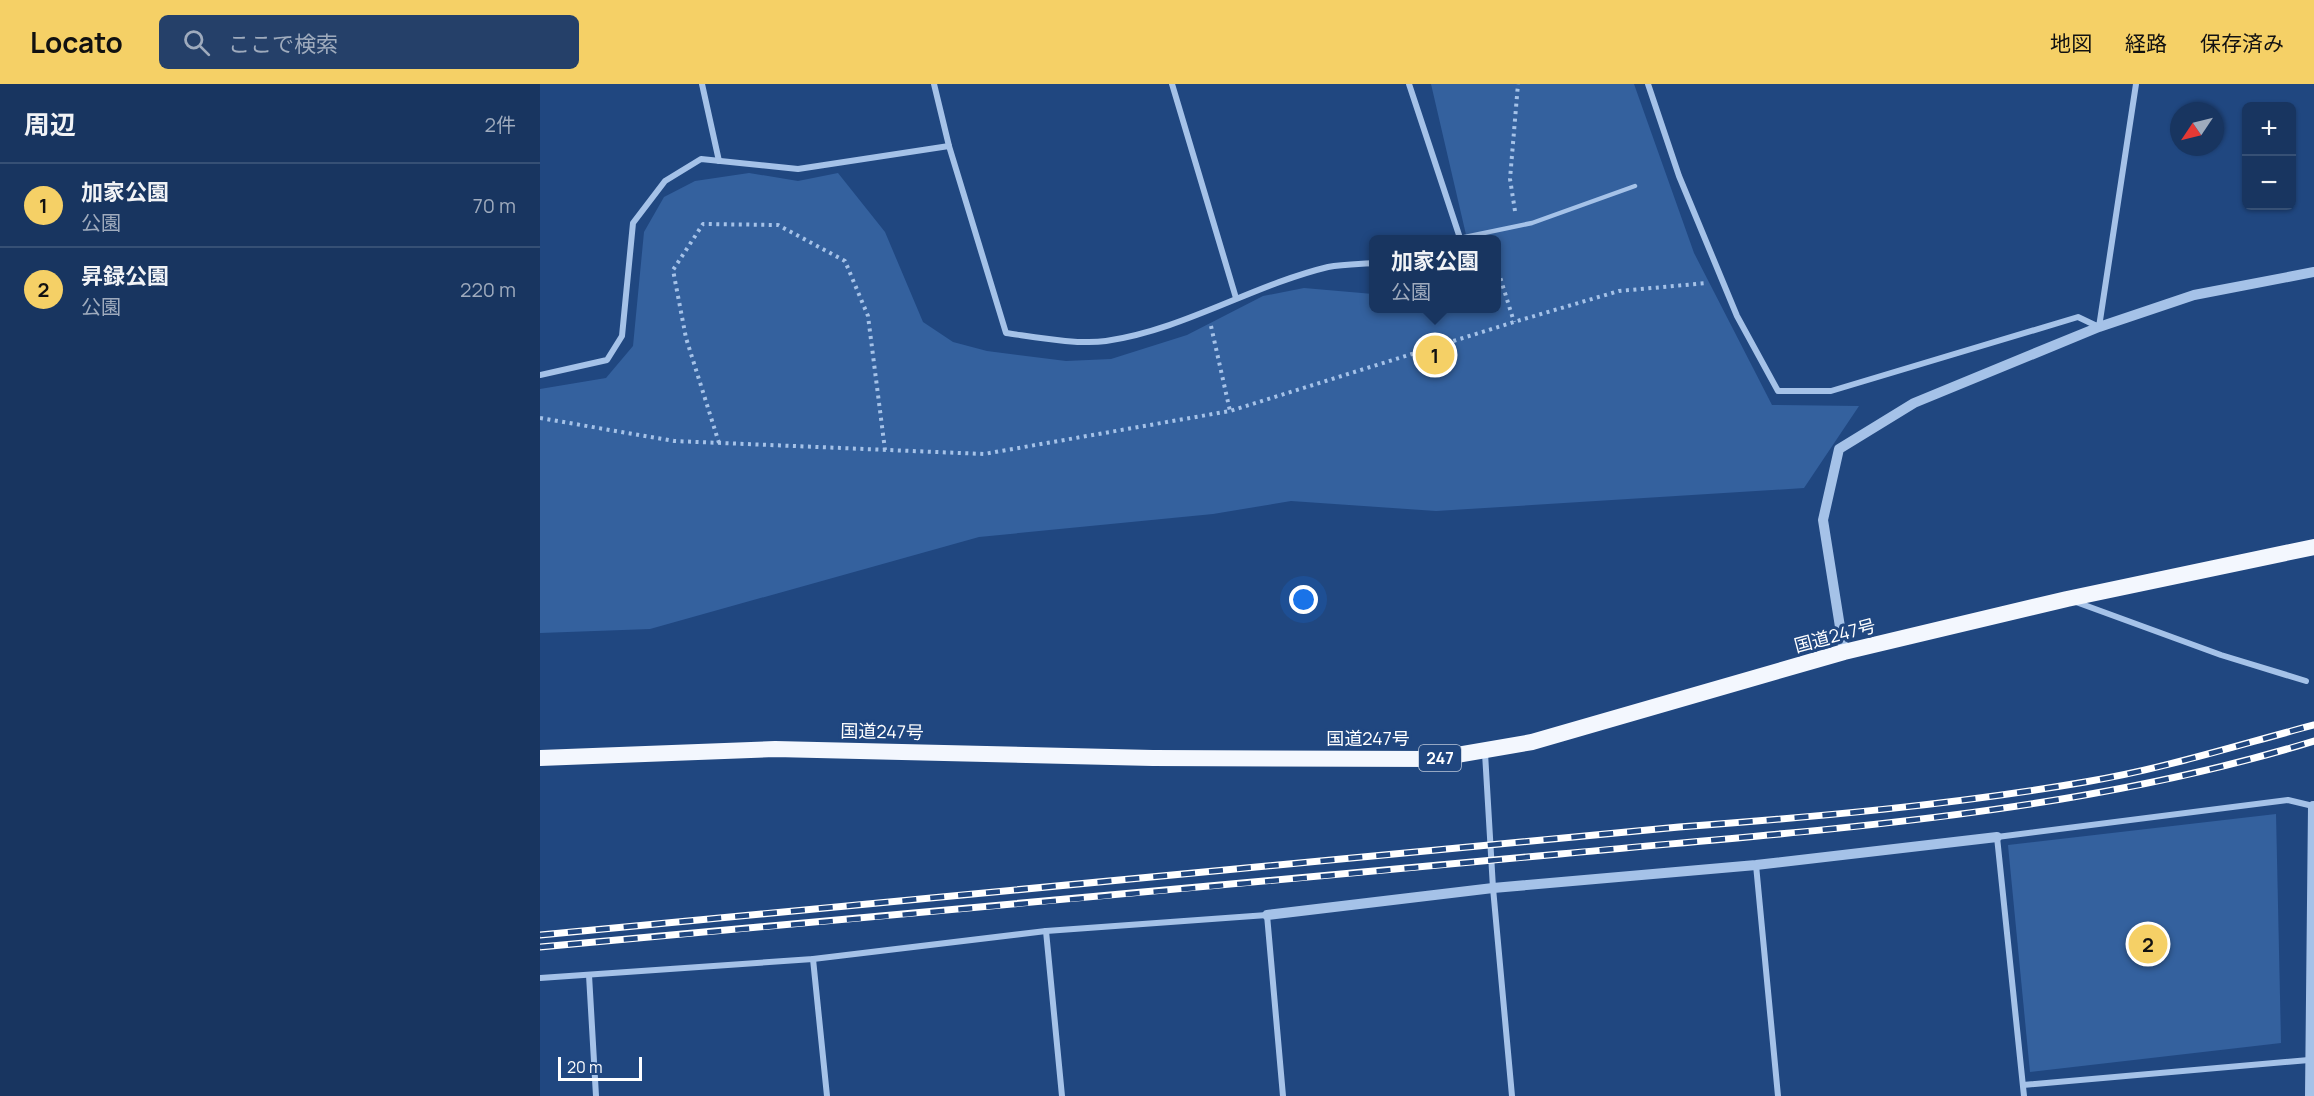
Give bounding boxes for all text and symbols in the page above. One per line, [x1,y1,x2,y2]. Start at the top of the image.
search box [159,15,579,69]
text: Locato [30,23,123,61]
icon: search [180,26,213,59]
text: ここで検索 [228,29,338,59]
text: 地図 [2050,29,2092,57]
text: 経路 [2125,29,2167,57]
text: 保存済み [2200,29,2284,57]
north arrow [2170,102,2224,156]
map controls [2242,102,2296,210]
button: + [2242,102,2296,156]
text: 周辺 [24,106,76,142]
text: 2件 [485,111,516,138]
button: − [2242,156,2296,210]
text: 加家公園 [81,177,169,207]
text: 1 [39,192,48,219]
text: 70 m [473,192,516,219]
text: 公園 [81,209,121,236]
popup [1369,235,1501,313]
text: 加家公園 [1391,246,1479,276]
text: 昇録公園 [81,261,169,291]
text: 2 [38,276,49,303]
text: 220 m [460,276,516,303]
text: 公園 [1391,278,1431,305]
text: 公園 [81,293,121,320]
pin: 1 [1416,332,1454,378]
your location [1289,585,1318,614]
street label: 国道247号 [1791,613,1878,657]
street label: 国道247号 [840,718,924,744]
street label: 国道247号 [1326,726,1410,750]
road number: 247 [1419,745,1461,771]
pin: 2 [2128,922,2168,966]
scale bar [558,1054,642,1082]
text: 20 m [567,1056,603,1078]

